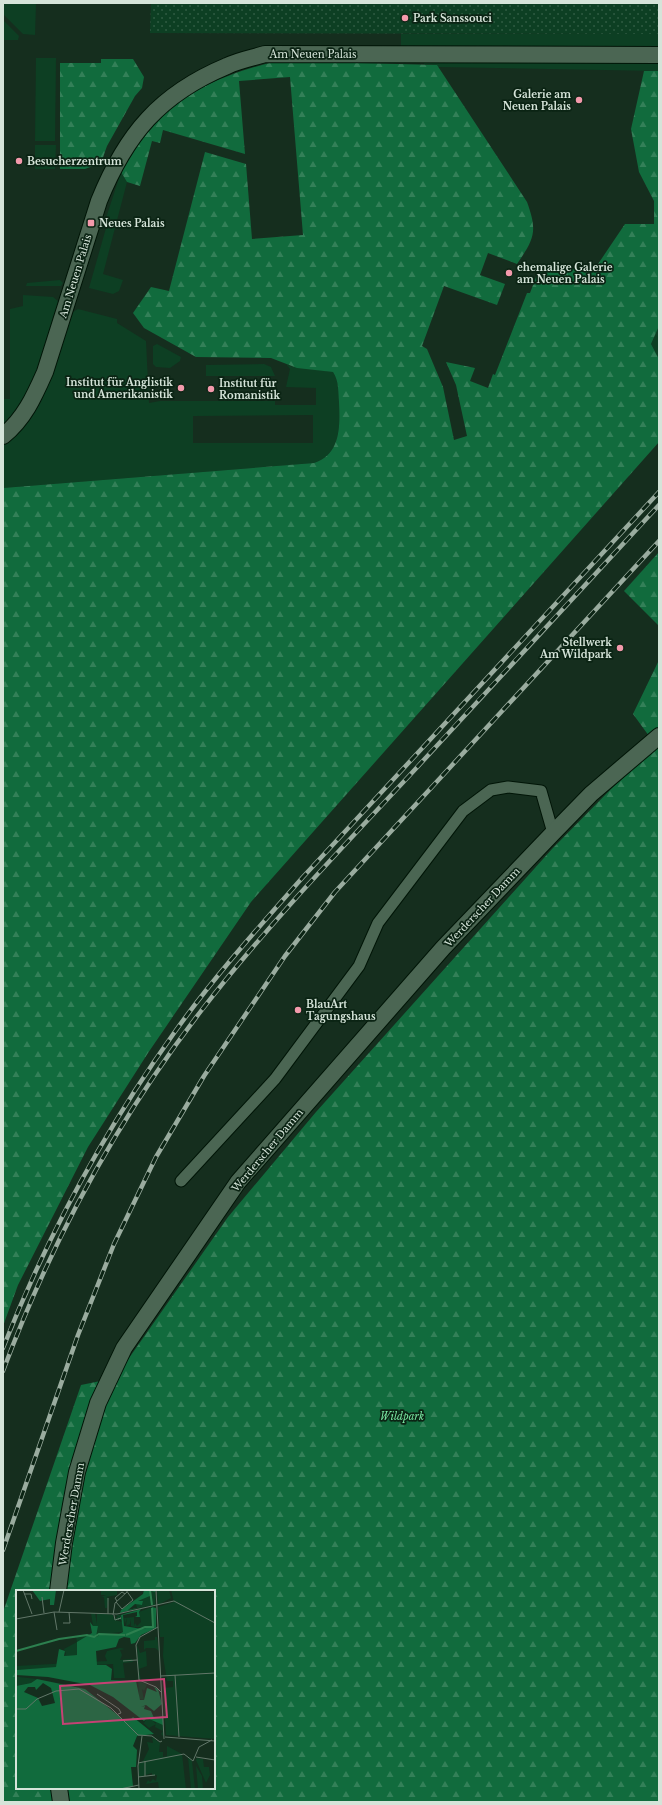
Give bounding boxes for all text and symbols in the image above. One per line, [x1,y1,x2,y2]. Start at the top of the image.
place label: Park Sanssouci [413,12,492,25]
marker: Park Sanssouci [400,13,410,23]
street label: Am Neuen Palais [269,48,357,61]
place label: Galerie am Neuen Palais [503,88,571,113]
marker: Galerie am Neuen Palais [574,95,584,105]
place label: Besucherzentrum [27,155,122,168]
marker: Besucherzentrum [14,156,24,166]
place label: Neues Palais [99,217,165,230]
marker: Neues Palais [86,218,96,228]
street label: Am Neuen Palais [56,232,95,321]
place label: ehemalige Galerie am Neuen Palais [517,261,613,286]
marker: ehemalige Galerie am Neuen Palais [504,268,514,278]
place label: Institut für Anglistik und Amerikanistik [66,376,173,401]
place label: Institut für Romanistik [219,377,280,402]
marker: Institut für Anglistik und Amerikanistik [176,383,186,393]
marker: Institut für Romanistik [206,384,216,394]
place label: Stellwerk Am Wildpark [539,636,612,661]
marker: Stellwerk Am Wildpark [615,643,625,653]
street label: Werderscher Damm [441,865,523,951]
place label: BlauArt Tagungshaus [306,998,376,1023]
marker: BlauArt Tagungshaus [293,1005,303,1015]
street label: Werderscher Damm [228,1106,306,1195]
park label: Wildpark [380,1410,424,1423]
street label: Werderscher Damm [56,1461,87,1568]
inset map [16,1590,215,1789]

